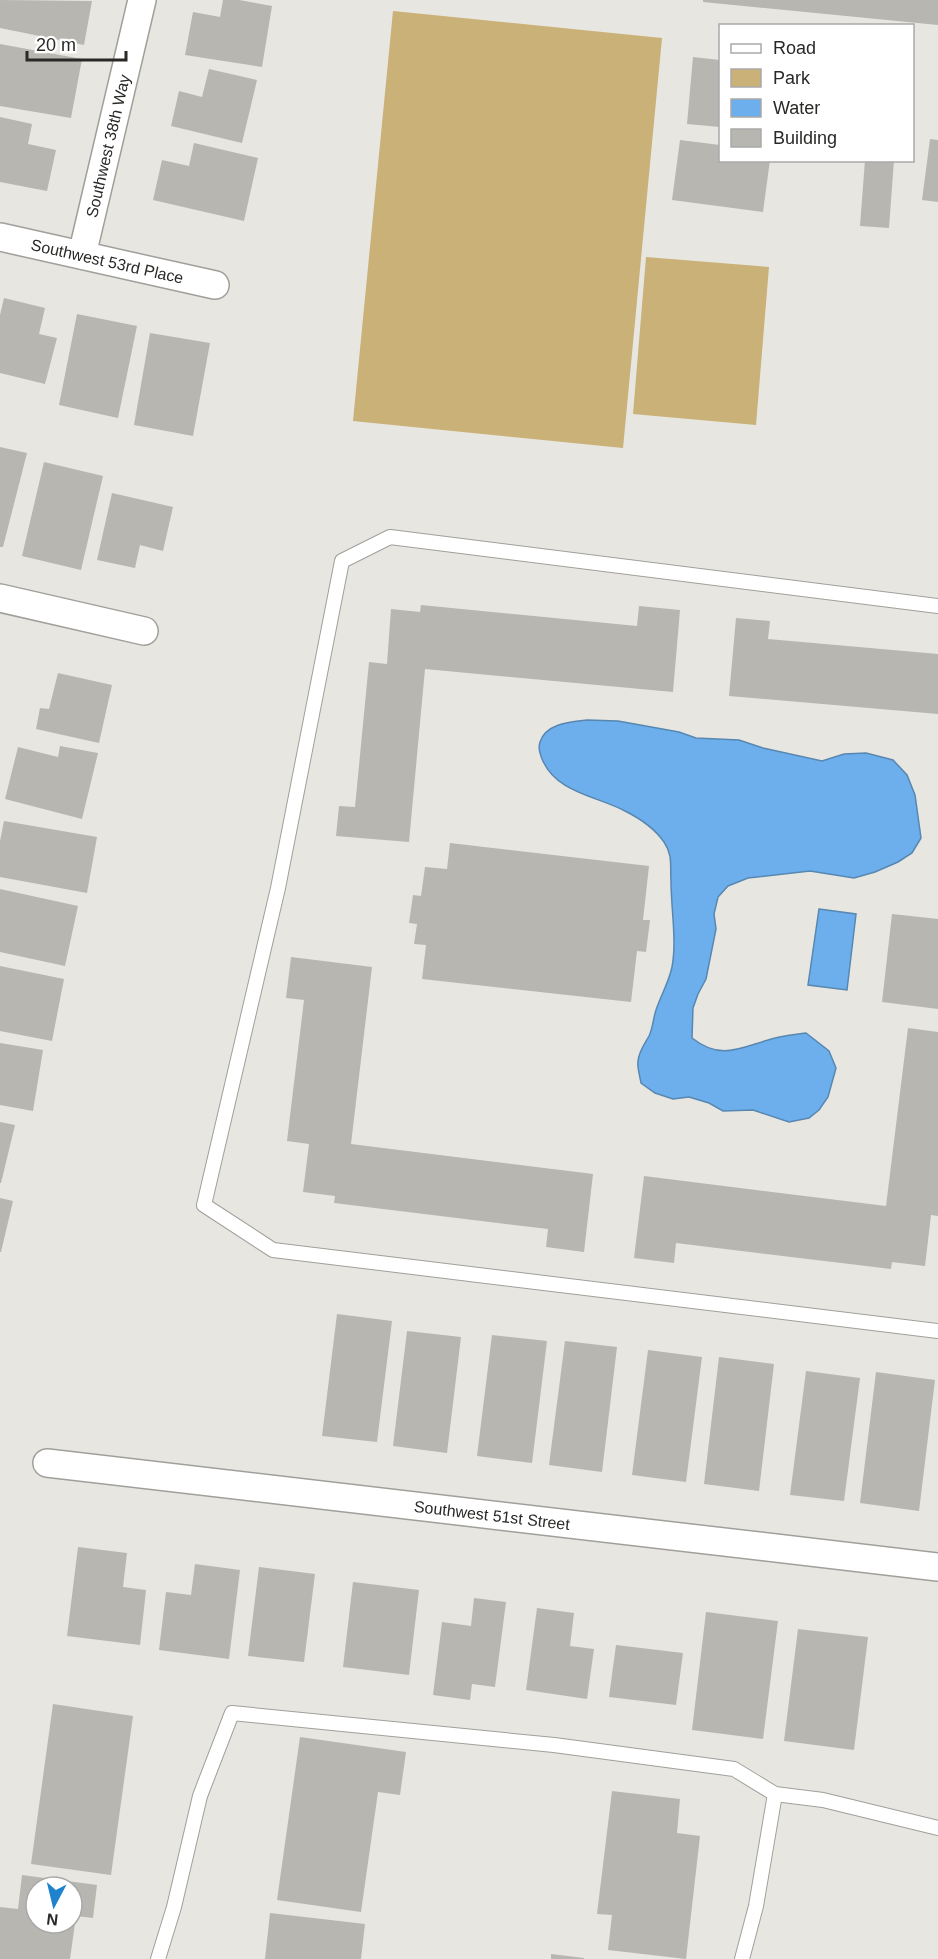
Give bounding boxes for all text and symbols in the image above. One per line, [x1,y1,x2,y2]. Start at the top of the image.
scale bar [27,24,126,62]
legend [719,24,914,162]
text: 20 m [36,35,76,55]
text: Road [773,38,816,58]
text: Park [773,68,811,88]
street label: Southwest 38th Way [83,73,133,219]
text: Water [773,98,820,118]
text: Building [773,128,837,148]
street label: Southwest 53rd Place [29,236,185,287]
street label: Southwest 51st Street [413,1498,571,1533]
north arrow [24,1875,84,1935]
text: N [45,1910,59,1929]

